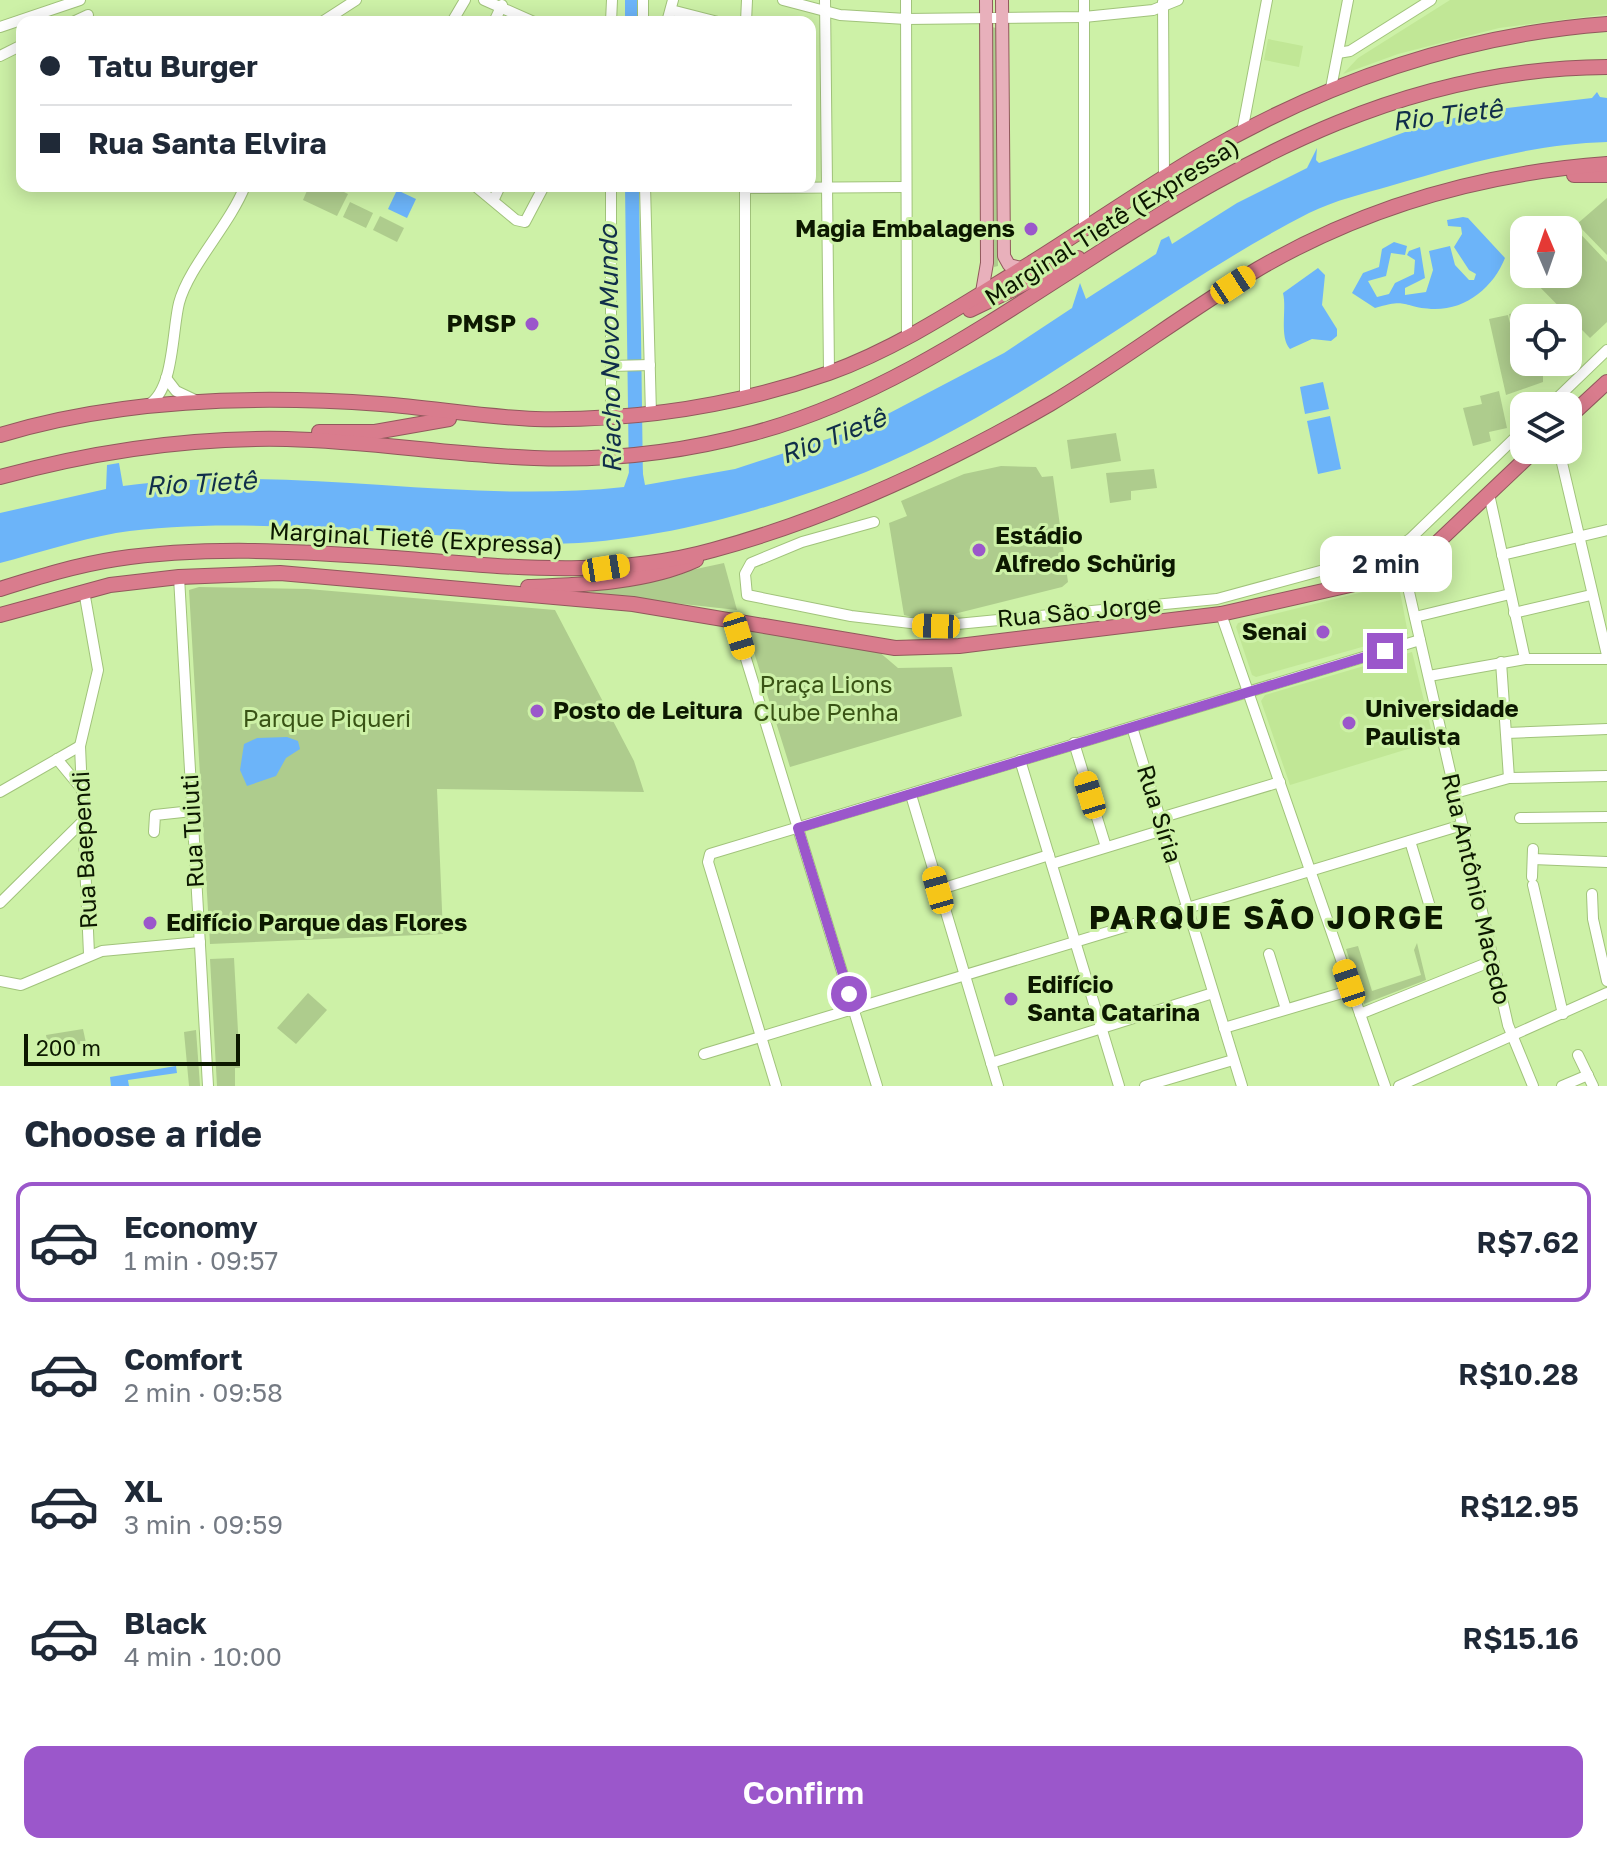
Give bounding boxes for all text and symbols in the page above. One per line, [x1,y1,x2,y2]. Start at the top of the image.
text: Tatu Burger [88,48,258,84]
water label: Rio Tietê [1390,92,1506,137]
text: Rua Santa Elvira [88,125,327,161]
street label: Marginal Tietê (Expressa) [979,130,1244,311]
place label: Magia Embalagens [795,213,1015,242]
north arrow [1510,216,1582,288]
map controls [1510,216,1582,464]
marker: Magia Embalagens [1022,220,1040,238]
water label: Riacho Novo Mundo [592,223,627,473]
car [1206,262,1260,308]
button: locate [1510,304,1582,376]
place label: PMSP [446,308,516,337]
marker: PMSP [523,315,541,333]
button: layers [1510,392,1582,464]
water label: Rio Tietê [776,401,892,470]
water label: Rio Tietê [145,464,259,501]
street label: Marginal Tietê (Expressa) [268,515,564,560]
place label: Estádio Alfredo Schürig [995,520,1176,577]
callout: 2 min [1319,535,1451,591]
marker: Estádio Alfredo Schürig [970,541,988,559]
text: 2 min [1352,548,1420,579]
car [580,552,632,584]
street label: Rua São Jorge [996,589,1162,632]
car [721,610,757,662]
car [912,613,960,639]
place label: Senai [1242,616,1307,645]
marker: Senai [1314,623,1332,641]
route end [1367,633,1403,669]
park label: Praça Lions Clube Penha [753,669,899,726]
place label: Universidade Paulista [1365,693,1519,750]
place label: Posto de Leitura [553,695,743,724]
marker: Posto de Leitura [528,702,546,720]
park label: Parque Piqueri [243,703,411,732]
marker: Universidade Paulista [1340,714,1358,732]
street label: Rua Síria [1132,761,1189,866]
car [1072,769,1108,821]
street label: Rua Baependi [65,770,102,930]
street label: Rua Antônio Macedo [1437,770,1518,1007]
street label: Rua Tuiuti [174,773,209,889]
car [920,864,956,916]
district label: PARQUE SÃO JORGE [1089,898,1445,936]
place label: Edifício Parque das Flores [166,907,467,936]
marker: Edifício Parque das Flores [141,914,159,932]
car [1330,956,1368,1010]
place label: Edifício Santa Catarina [1027,969,1200,1026]
route start [831,976,867,1012]
marker: Edifício Santa Catarina [1002,990,1020,1008]
scale bar [24,1030,240,1066]
text: 200 m [36,1034,101,1061]
text: Choose a ride [24,1112,262,1155]
icon: car [28,1206,100,1278]
text: Economy [124,1209,258,1245]
text: R$7.62 [1476,1224,1579,1260]
text: 1 min · 09:57 [124,1245,278,1276]
icon: car [28,1338,100,1410]
text: Comfort [124,1341,243,1377]
text: R$10.28 [1458,1356,1579,1392]
text: 2 min · 09:58 [124,1377,283,1408]
icon: car [28,1470,100,1542]
text: XL [124,1473,163,1509]
text: R$12.95 [1459,1488,1579,1524]
text: 3 min · 09:59 [124,1509,283,1540]
icon: car [28,1602,100,1674]
text: Black [124,1605,207,1641]
text: R$15.16 [1462,1620,1579,1656]
text: 4 min · 10:00 [124,1641,282,1672]
button: Confirm [24,1746,1583,1838]

